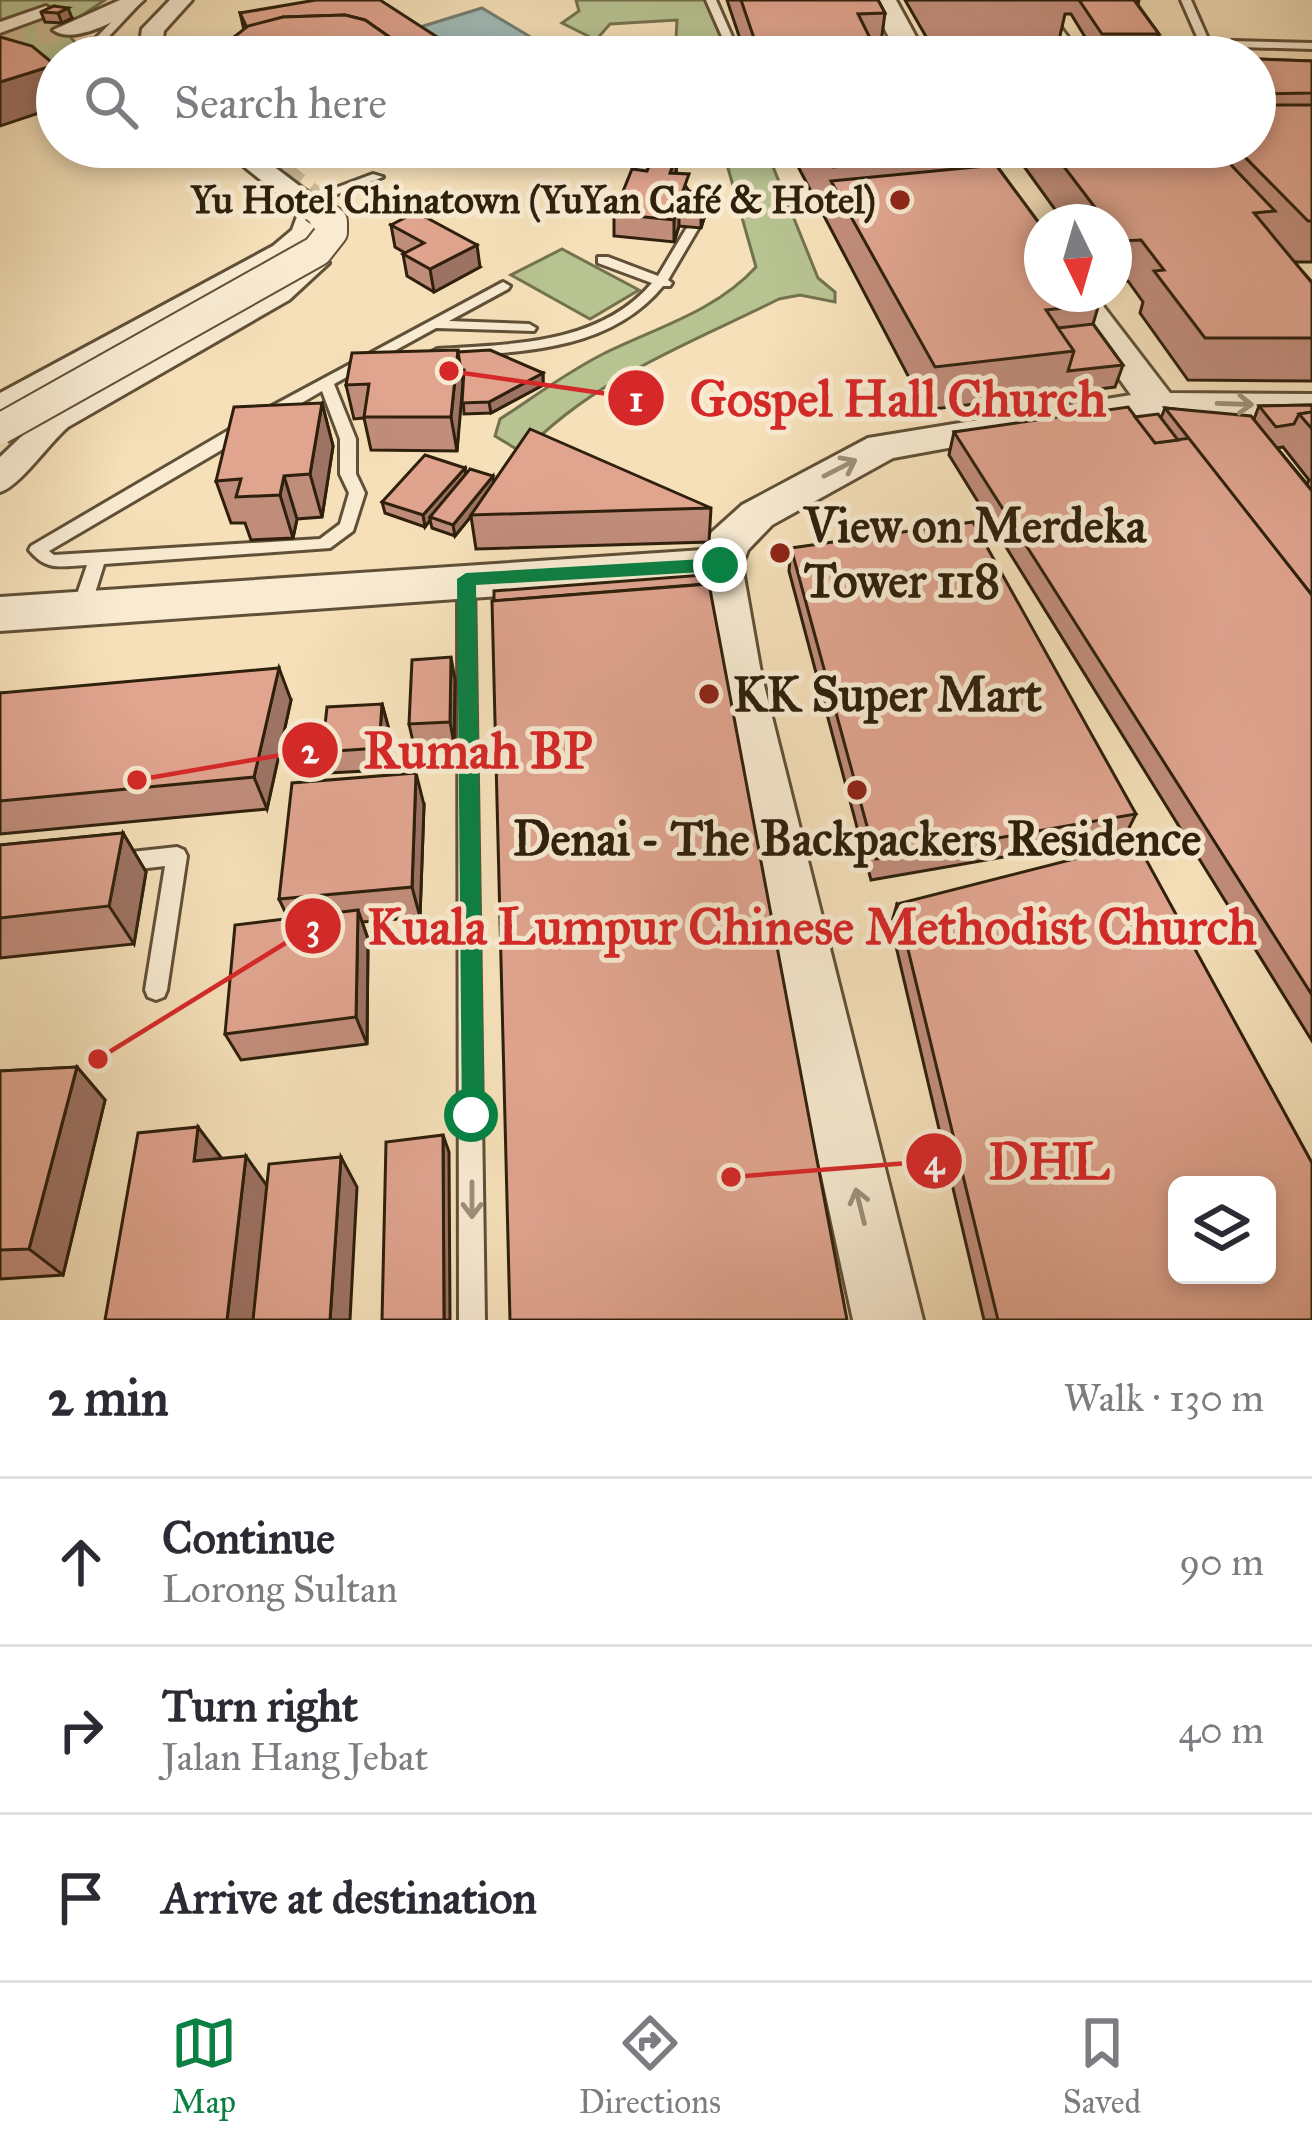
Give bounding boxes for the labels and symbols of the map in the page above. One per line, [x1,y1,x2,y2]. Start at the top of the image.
place label: Yu Hotel Chinatown (YuYan Café & Hotel) [190,176,876,224]
marker: Yu Hotel Chinatown (YuYan Café & Hotel) [887,187,913,213]
north arrow [1024,204,1132,312]
callout: Gospel Hall Church [606,355,1130,442]
text: Gospel Hall Church [690,368,1107,430]
text: 1 [629,377,643,421]
one-way arrow [1215,393,1254,416]
one-way arrow [822,456,857,479]
place label: View on Merdeka Tower 118 [802,496,1147,610]
route end [693,538,747,592]
marker: View on Merdeka Tower 118 [767,540,793,566]
place label: KK Super Mart [733,665,1042,724]
marker: KK Super Mart [696,681,722,707]
callout: Rumah BP [280,707,617,794]
text: Rumah BP [364,720,592,782]
text: 2 [301,729,320,773]
marker: Denai - The Backpackers Residence [844,777,870,803]
place label: Denai - The Backpackers Residence [513,809,1201,868]
callout: Kuala Lumpur Chinese Methodist Church [283,882,1281,969]
text: Kuala Lumpur Chinese Methodist Church [367,896,1257,958]
text: 3 [306,905,320,949]
route start [444,1088,498,1142]
callout: DHL [904,1117,1134,1204]
text: DHL [988,1131,1110,1193]
text: 4 [924,1140,946,1184]
one-way arrow [460,1180,483,1219]
one-way arrow [848,1188,870,1226]

